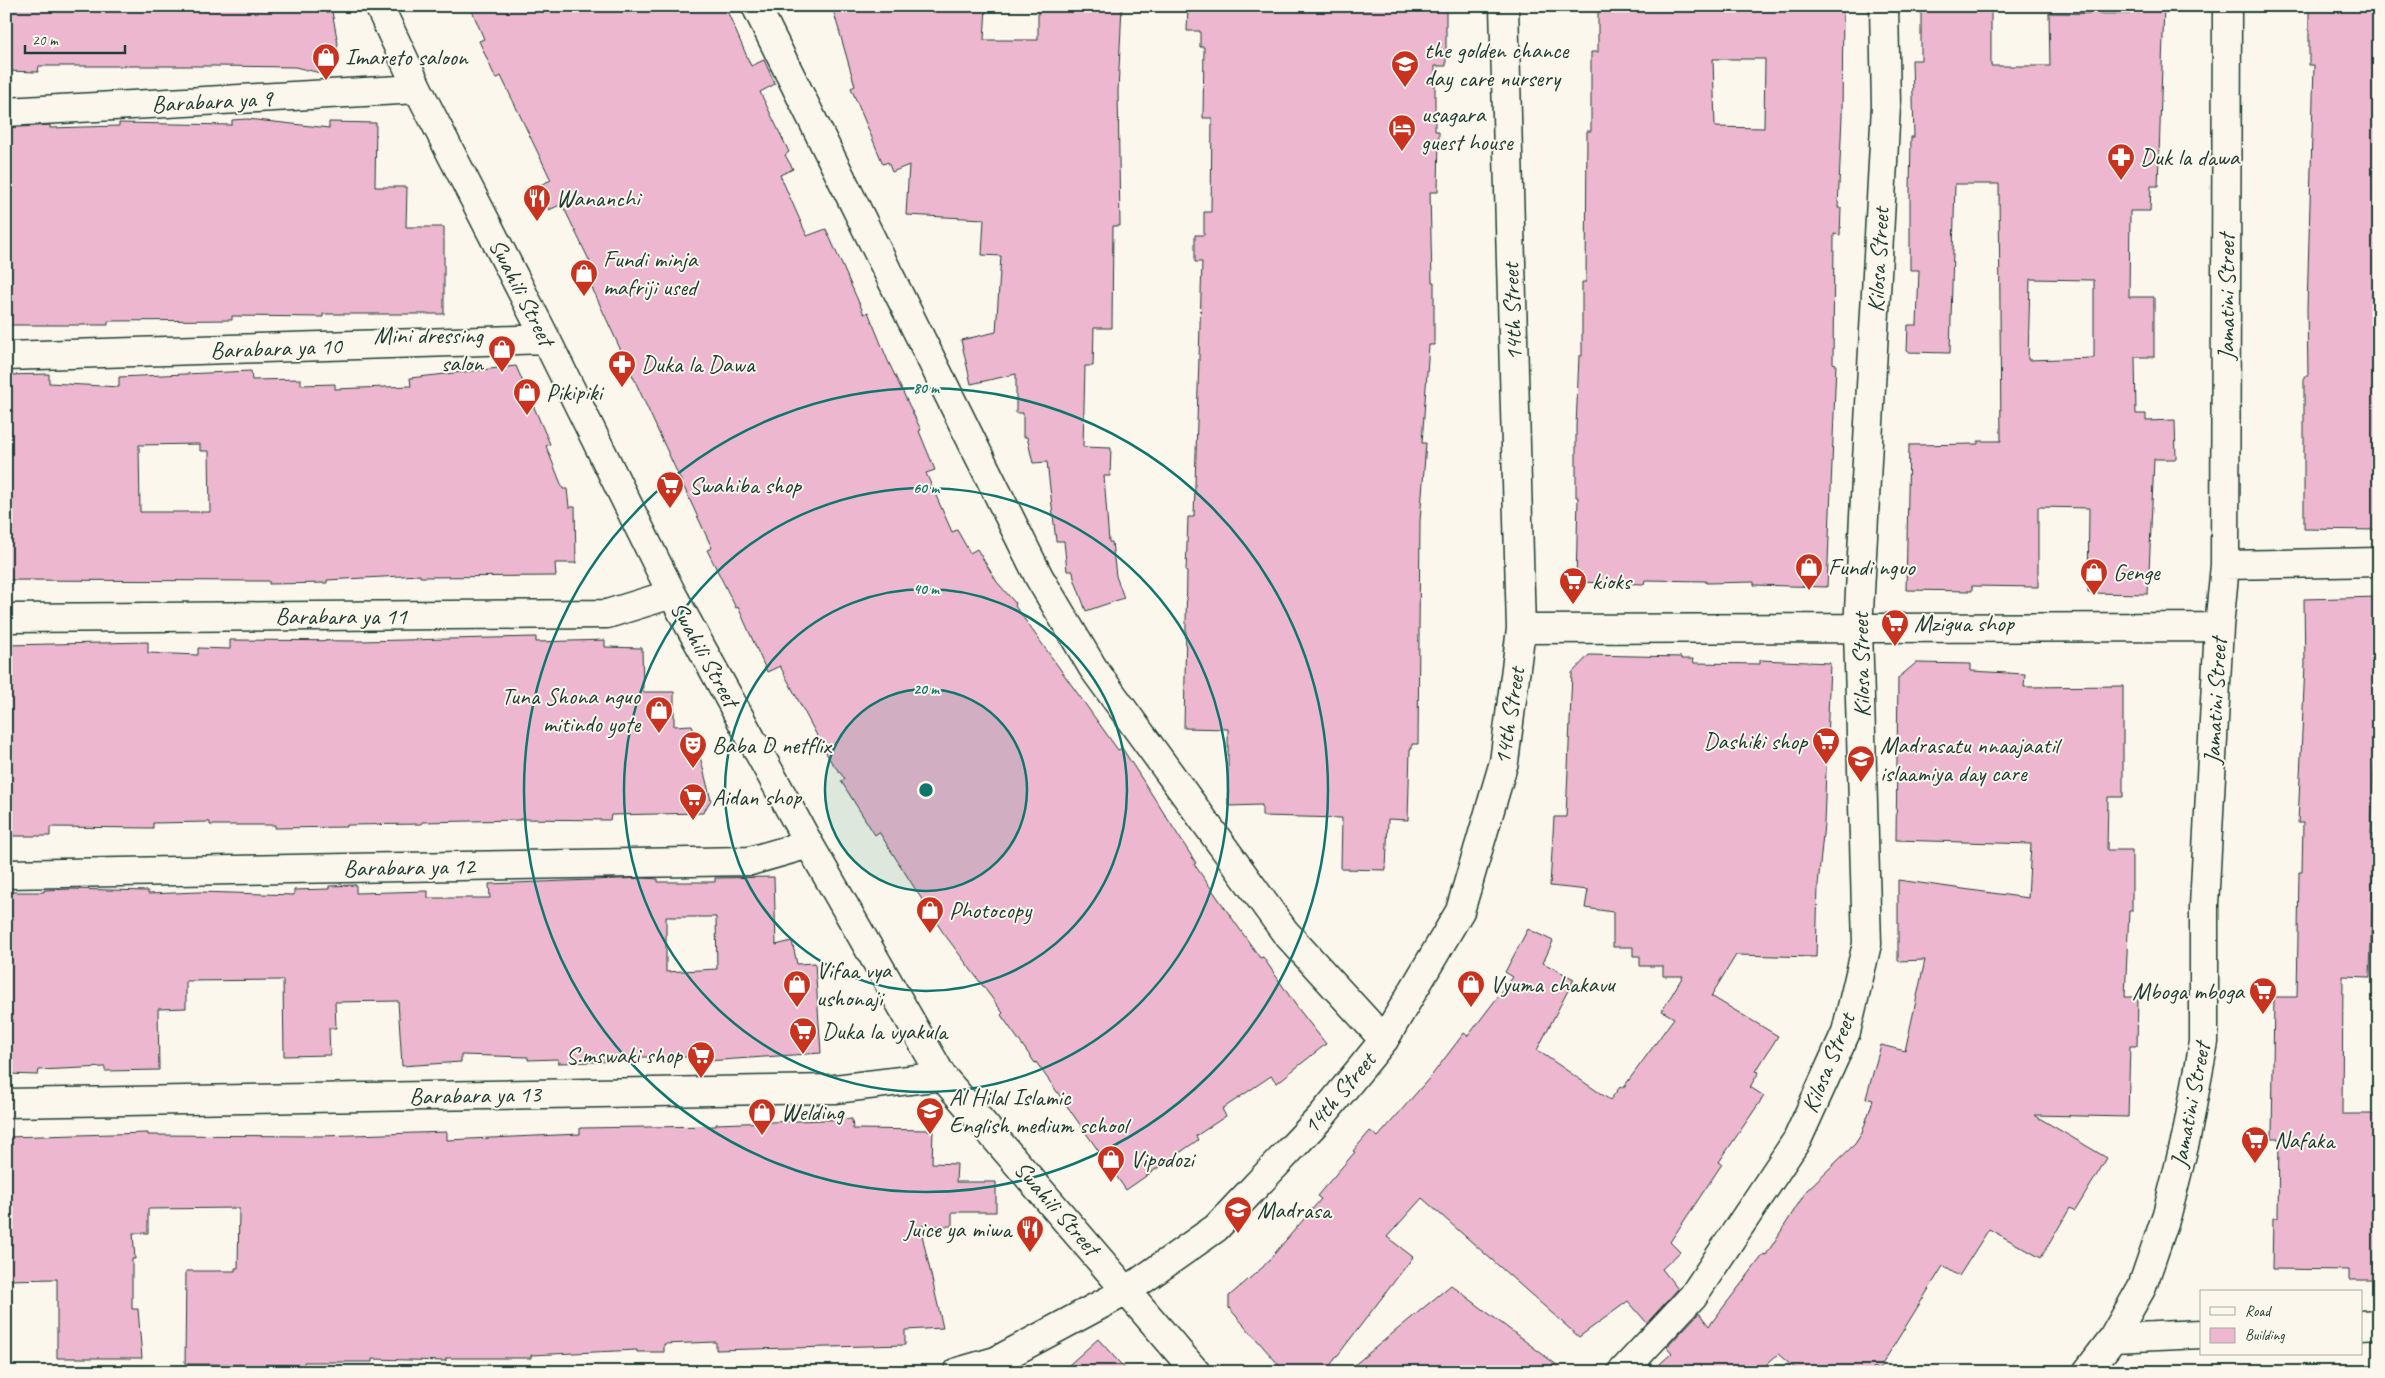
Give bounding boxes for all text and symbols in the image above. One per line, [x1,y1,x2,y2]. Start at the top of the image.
scale bar [25,22,125,54]
text: 20 m [32,31,59,50]
place label: the golden chance day care nursery [1424,35,1571,93]
shop icon: Imareto saloon [311,42,341,81]
place label: Imareto saloon [345,42,469,72]
school or university icon: the golden chance day care nursery [1390,49,1420,88]
street label: Barabara ya 9 [151,83,275,119]
place label: usagara guest house [1421,99,1515,157]
hotel icon: usagara guest house [1387,113,1417,152]
pharmacy icon: Duk la dawa [2106,142,2136,181]
place label: Duk la dawa [2140,142,2241,172]
restaurant icon: Wananchi [522,183,552,222]
place label: Wananchi [556,183,643,213]
street label: Kilosa Street [1860,205,1896,313]
street label: Jamatini Street [2211,231,2241,361]
street label: Swahili Street [482,234,563,353]
place label: Fundi minja mafriji used [603,244,700,302]
shop icon: Fundi minja mafriji used [569,258,599,297]
street label: 14th Street [1495,260,1529,362]
place label: Mini dressing salon [374,320,484,378]
street label: Barabara ya 10 [210,331,345,365]
shop icon: Mini dressing salon [487,334,517,373]
pharmacy icon: Duka la Dawa [607,349,637,388]
place label: Duka la Dawa [641,349,756,379]
shop icon: Pikipiki [512,377,542,416]
place label: Pikipiki [546,377,604,407]
text: 80 m [913,379,940,398]
supermarket icon: Swahiba shop [655,470,685,509]
place label: Swahiba shop [689,470,803,500]
text: 60 m [913,479,940,498]
shop icon: Fundi nguo [1794,552,1824,591]
place label: Fundi nguo [1828,552,1916,582]
shop icon: Genge [2079,557,2109,596]
place label: Genge [2113,557,2162,587]
supermarket icon: kioks [1558,566,1588,605]
place label: kioks [1592,566,1633,596]
text: 40 m [913,580,940,599]
street label: Swahili Street [664,596,748,715]
street label: Barabara ya 11 [275,601,408,631]
supermarket icon: Mzigua shop [1880,608,1910,647]
place label: Mzigua shop [1914,608,2016,638]
street label: Kilosa Street [1845,610,1877,718]
street label: Jamatini Street [2197,634,2233,766]
street label: 14th Street [1487,663,1532,767]
text: 20 m [913,680,940,699]
place label: Tuna Shona nguo mitindo yote [501,681,642,739]
shop icon: Tuna Shona nguo mitindo yote [644,695,674,734]
place label: Dashiki shop [1703,726,1809,756]
supermarket icon: Dashiki shop [1811,726,1841,765]
theatre icon: Baba D netflix [678,730,708,769]
place label: Baba D netflix [712,730,833,760]
place label: Madrasatu nnaajaatil islaamiya day care [1880,730,2063,788]
school or university icon: Madrasatu nnaajaatil islaamiya day care [1846,744,1876,783]
centre of rings [917,781,935,799]
supermarket icon: Aidan shop [678,782,708,821]
place label: Aidan shop [712,782,803,812]
street label: Barabara ya 12 [343,851,477,883]
shop icon: Photocopy [915,895,945,934]
place label: Photocopy [949,895,1033,925]
place label: Vifaa vya ushonaji [816,955,893,1013]
shop icon: Vifaa vya ushonaji [782,969,812,1008]
shop icon: Vyuma chakavu [1456,969,1486,1008]
place label: Vyuma chakavu [1490,969,1617,999]
place label: Mboga mboga [2132,976,2246,1006]
supermarket icon: Mboga mboga [2248,976,2278,1015]
street label: Kilosa Street [1794,1007,1862,1117]
supermarket icon: Duka la vyakula [788,1016,818,1055]
place label: Duka la vyakula [822,1016,949,1046]
street label: Jamatini Street [2163,1037,2217,1171]
place label: S.mswaki shop [565,1040,683,1070]
supermarket icon: S.mswaki shop [686,1040,716,1079]
street label: 14th Street [1296,1044,1383,1140]
street label: Barabara ya 13 [409,1079,543,1111]
place label: Al Hilal Islamic English medium school [949,1082,1132,1140]
school or university icon: Al Hilal Islamic English medium school [915,1096,945,1135]
shop icon: Welding [747,1097,777,1136]
place label: Welding [781,1097,845,1127]
supermarket icon: Nafaka [2240,1125,2270,1164]
place label: Nafaka [2274,1125,2336,1155]
shop icon: Vipodozi [1096,1144,1126,1183]
place label: Vipodozi [1130,1144,1196,1174]
street label: Swahili Street [1008,1154,1108,1264]
school or university icon: Madrasa [1223,1195,1253,1234]
place label: Madrasa [1257,1195,1333,1225]
place label: Juice ya miwa [903,1214,1013,1244]
restaurant icon: Juice ya miwa [1015,1214,1045,1253]
legend [2200,1290,2362,1356]
text: Road [2245,1302,2272,1321]
text: Building [2245,1326,2285,1345]

